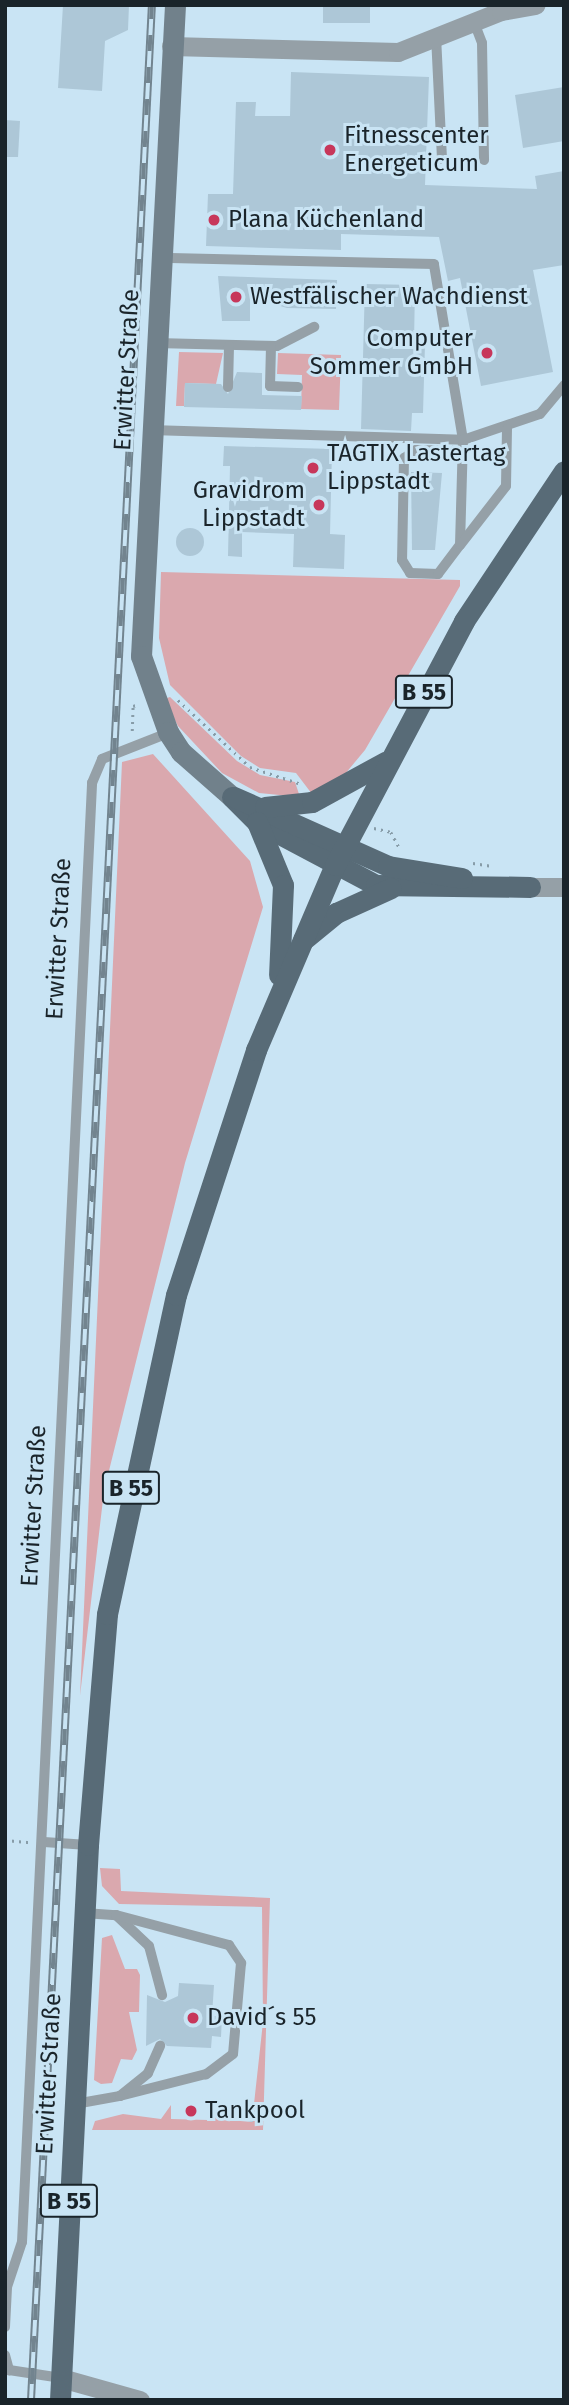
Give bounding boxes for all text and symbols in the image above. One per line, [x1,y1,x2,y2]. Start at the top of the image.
place label: Fitnesscenter Energeticum [344,122,488,178]
marker: Fitnesscenter Energeticum [322,142,338,158]
place label: Plana Küchenland [228,206,424,234]
marker: Plana Küchenland [206,212,222,228]
place label: Westfälischer Wachdienst [250,283,528,311]
street label: Erwitter Straße [108,288,146,452]
marker: Westfälischer Wachdienst [228,289,244,305]
place label: Computer Sommer GmbH [310,325,473,381]
marker: Computer Sommer GmbH [479,345,495,361]
place label: TAGTIX Lastertag Lippstadt [327,440,505,496]
marker: TAGTIX Lastertag Lippstadt [305,460,321,476]
place label: Gravidrom Lippstadt [193,477,305,533]
marker: Gravidrom Lippstadt [311,497,327,513]
road number: B 55 [394,672,454,712]
street label: Erwitter Straße [40,857,78,1021]
street label: Erwitter Straße [15,1424,53,1588]
road number: B 55 [101,1469,161,1508]
street label: Erwitter Straße [30,1992,68,2156]
place label: David´s 55 [207,2004,317,2032]
marker: David´s 55 [185,2010,201,2026]
place label: Tankpool [205,2097,305,2125]
marker: Tankpool [183,2103,199,2119]
road number: B 55 [39,2182,99,2220]

